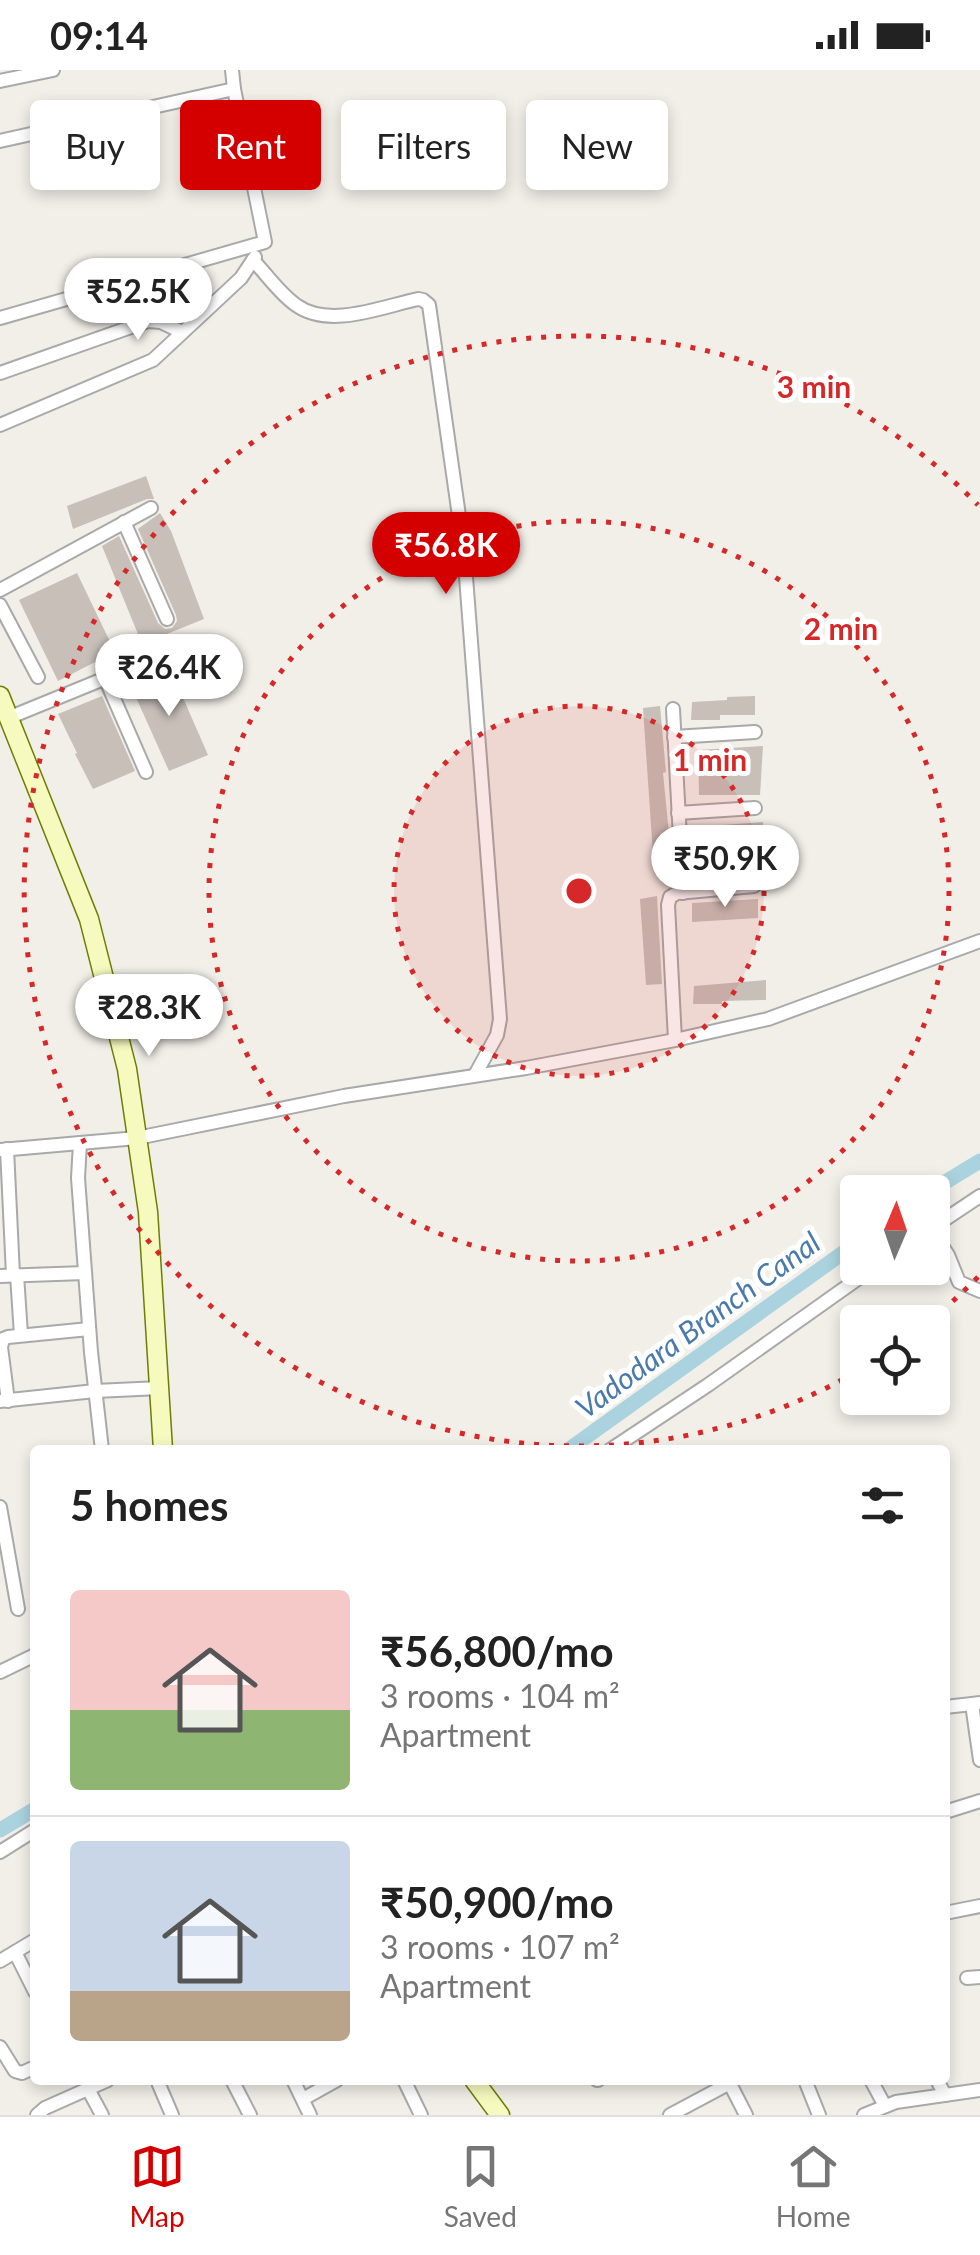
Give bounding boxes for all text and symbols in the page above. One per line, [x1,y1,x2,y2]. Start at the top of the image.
text: 09:14 [50,12,148,58]
chip: Buy [30,100,160,190]
chip: Rent [180,100,321,190]
chip: Filters [341,100,506,190]
chip: New [526,100,668,190]
pin: ₹52.5K [57,258,219,343]
text: ₹52.5K [86,271,190,310]
text: 3 min [777,368,851,404]
pin: ₹56.8K [365,512,527,597]
text: ₹56.8K [394,525,498,564]
text: 2 min [804,610,878,646]
pin: ₹26.4K [88,634,250,719]
text: ₹26.4K [117,647,221,686]
text: 1 min [673,741,747,777]
pin: ₹50.9K [644,825,806,910]
text: ₹50.9K [673,838,777,877]
centre of rings [561,873,597,909]
pin: ₹28.3K [68,974,230,1059]
text: ₹28.3K [97,987,201,1026]
north arrow [840,1175,950,1285]
map controls [840,1175,950,1415]
water label: Vadodara Branch Canal [568,1223,826,1425]
button: locate [840,1305,950,1415]
icon: filters [855,1478,910,1533]
text: 5 homes [70,1480,228,1530]
text: ₹56,800/mo [380,1626,614,1676]
icon: home [150,1630,270,1750]
text: 3 rooms · 104 m² [380,1676,620,1715]
text: Apartment [380,1715,531,1754]
text: ₹50,900/mo [380,1877,614,1927]
icon: home [150,1881,270,2001]
text: 3 rooms · 107 m² [380,1927,620,1966]
text: Apartment [380,1966,531,2005]
tab: Map [130,2139,185,2233]
tab: Saved [444,2139,517,2233]
tab: Home [776,2139,850,2233]

